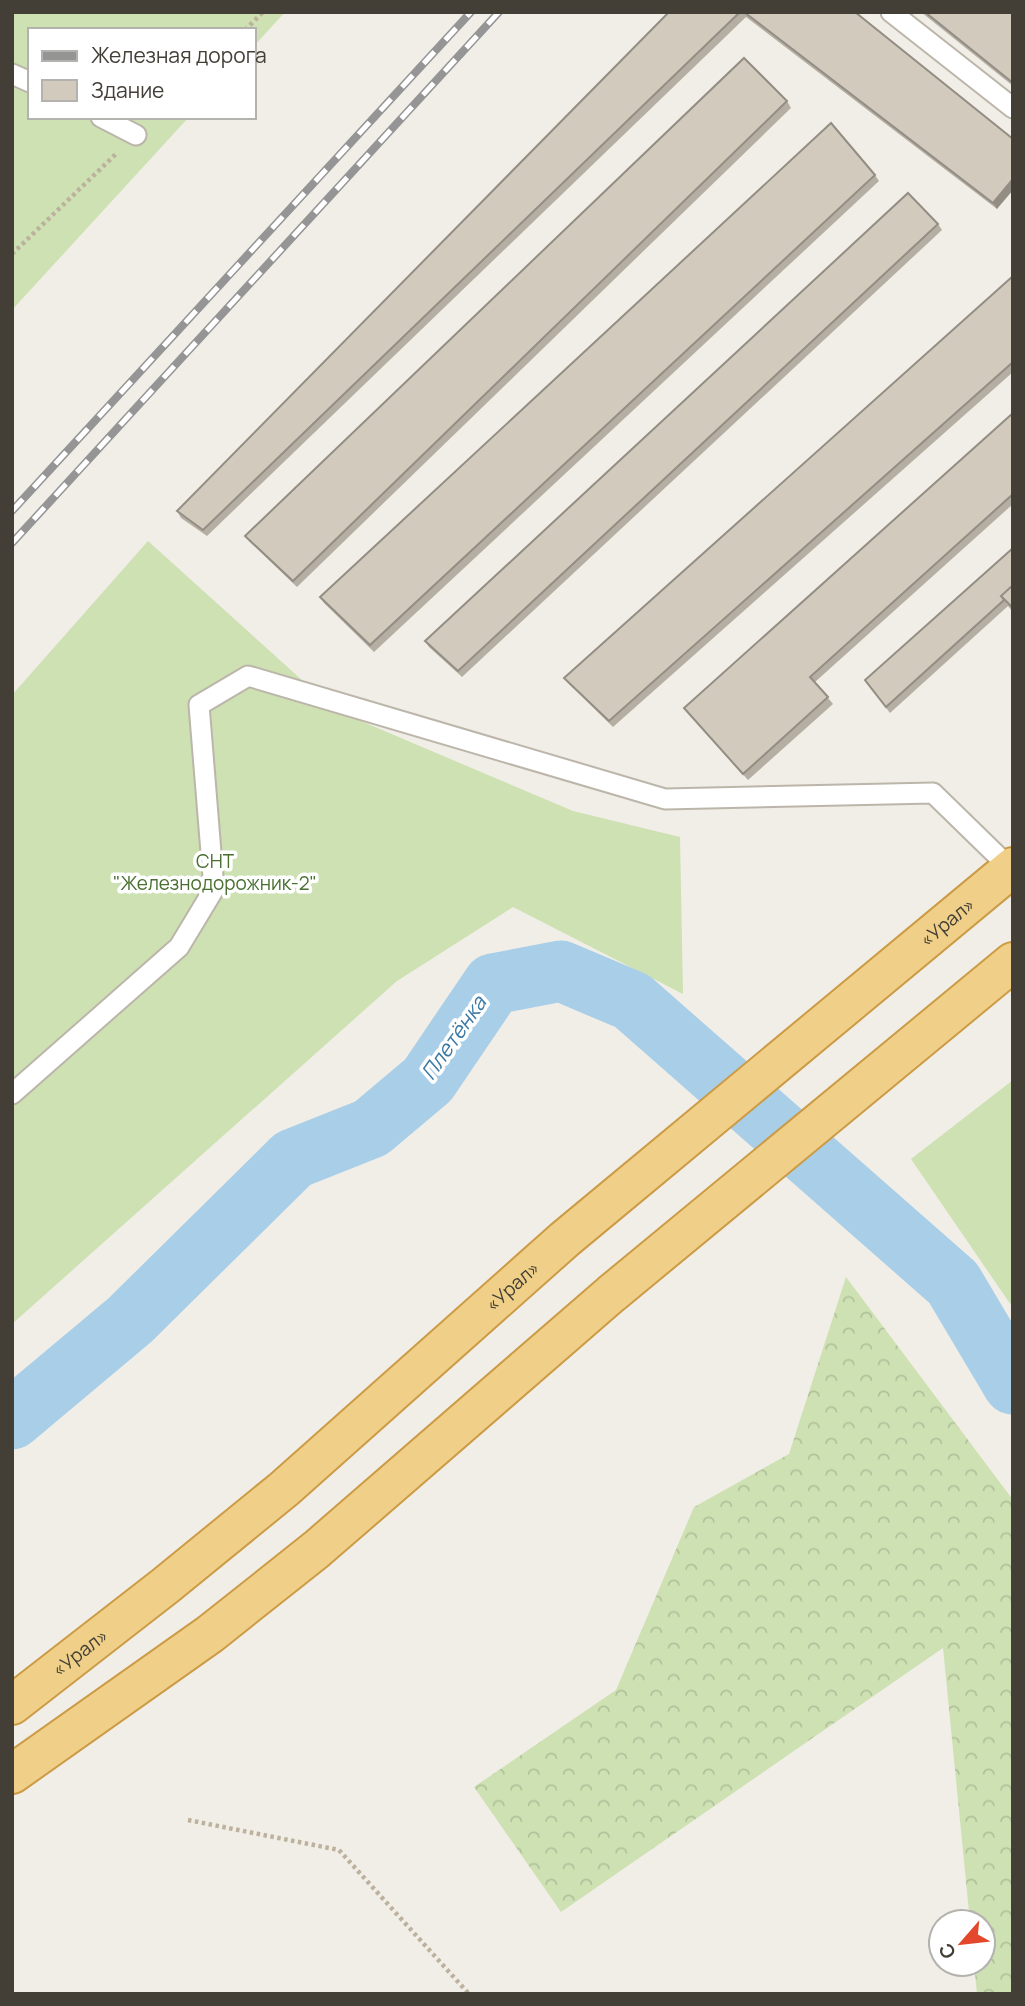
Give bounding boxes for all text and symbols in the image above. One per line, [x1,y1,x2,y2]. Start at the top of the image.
legend [28,28,256,119]
text: Железная дорога [91,41,267,69]
text: Здание [91,76,164,104]
park label: СНТ "Железнодорожник-2" [113,848,317,896]
street label: «Урал» [914,891,980,952]
water label: Плетёнка [414,989,493,1085]
street label: «Урал» [480,1255,545,1317]
street label: «Урал» [47,1622,113,1682]
north arrow [927,1908,997,1978]
text: С [932,1939,962,1963]

